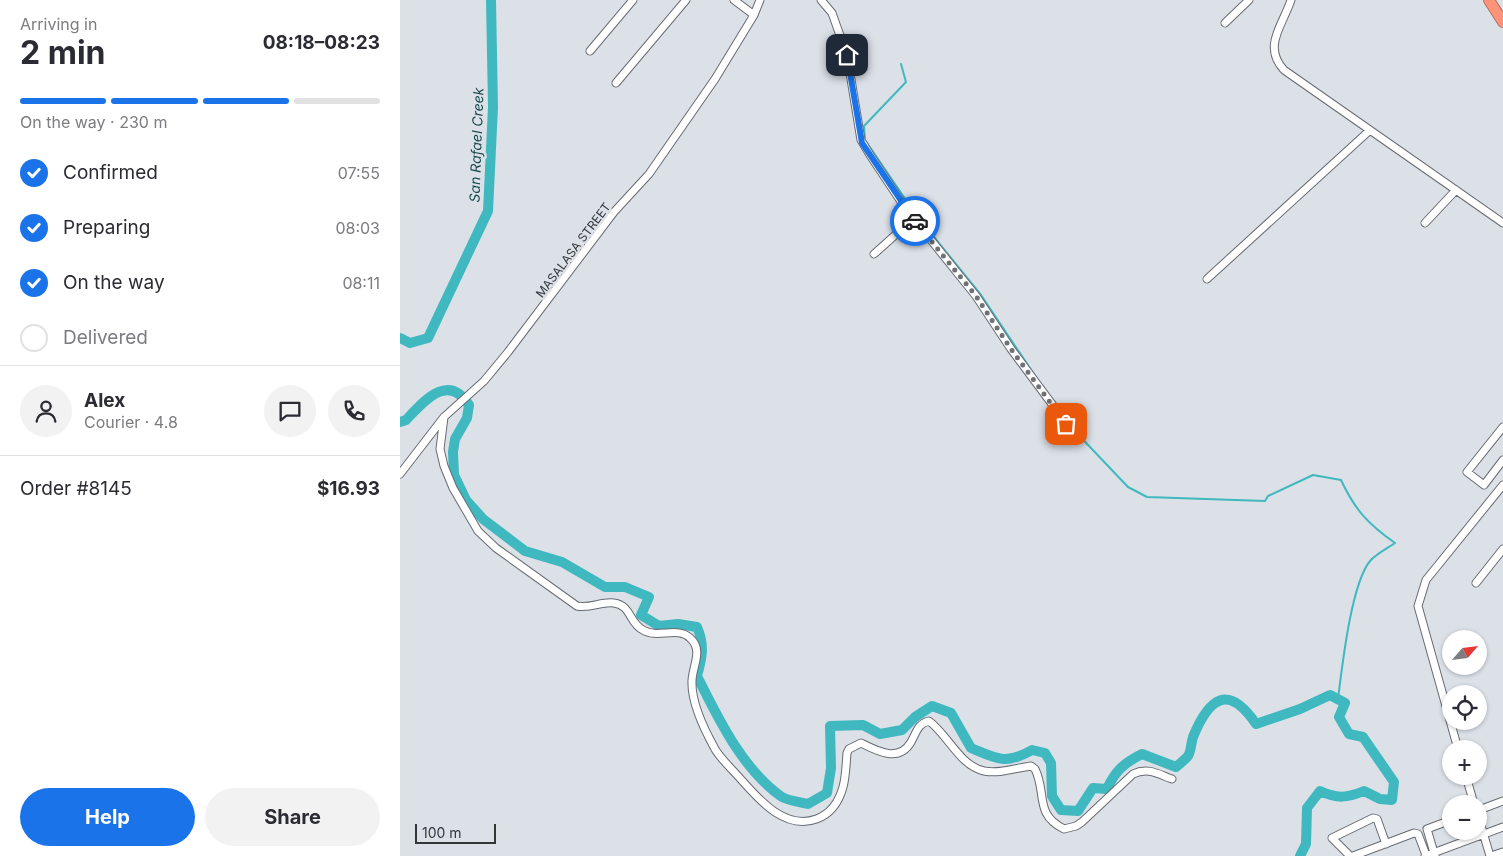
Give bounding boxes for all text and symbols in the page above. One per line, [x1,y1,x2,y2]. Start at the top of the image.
text: Arriving in [20,14,97,34]
text: 08:18–08:23 [263,31,380,54]
text: 2 min [20,33,106,72]
pin [826,34,868,76]
icon: home [833,41,861,69]
water label: San Rafael Creek [465,87,487,203]
text: On the way · 230 m [20,112,167,132]
icon: check [20,159,48,187]
text: Confirmed [63,161,158,184]
text: 07:55 [338,163,380,183]
courier [890,196,940,246]
street label: MASALASA STREET [532,199,614,300]
icon: car [901,207,929,235]
icon: check [20,214,48,242]
text: Preparing [63,216,150,239]
text: 08:03 [335,218,380,238]
icon: check [20,269,48,297]
text: On the way [63,271,165,294]
text: 08:11 [342,273,380,293]
text: Delivered [63,326,148,349]
button: person [20,385,72,437]
button: chat [264,385,316,437]
button: phone [328,385,380,437]
text: Alex [84,389,125,412]
pin [1045,403,1087,445]
icon: bag [1052,410,1080,438]
text: Courier · 4.8 [84,412,178,432]
text: Order #8145 [20,477,132,500]
text: $16.93 [317,477,380,500]
north arrow [1442,630,1488,675]
map controls [1442,630,1487,840]
button: locate [1442,685,1487,730]
button: + [1442,740,1487,785]
button: Help [20,788,195,846]
button: Share [205,788,380,846]
button: − [1442,795,1487,840]
scale bar [415,821,496,844]
text: 100 m [422,824,462,841]

